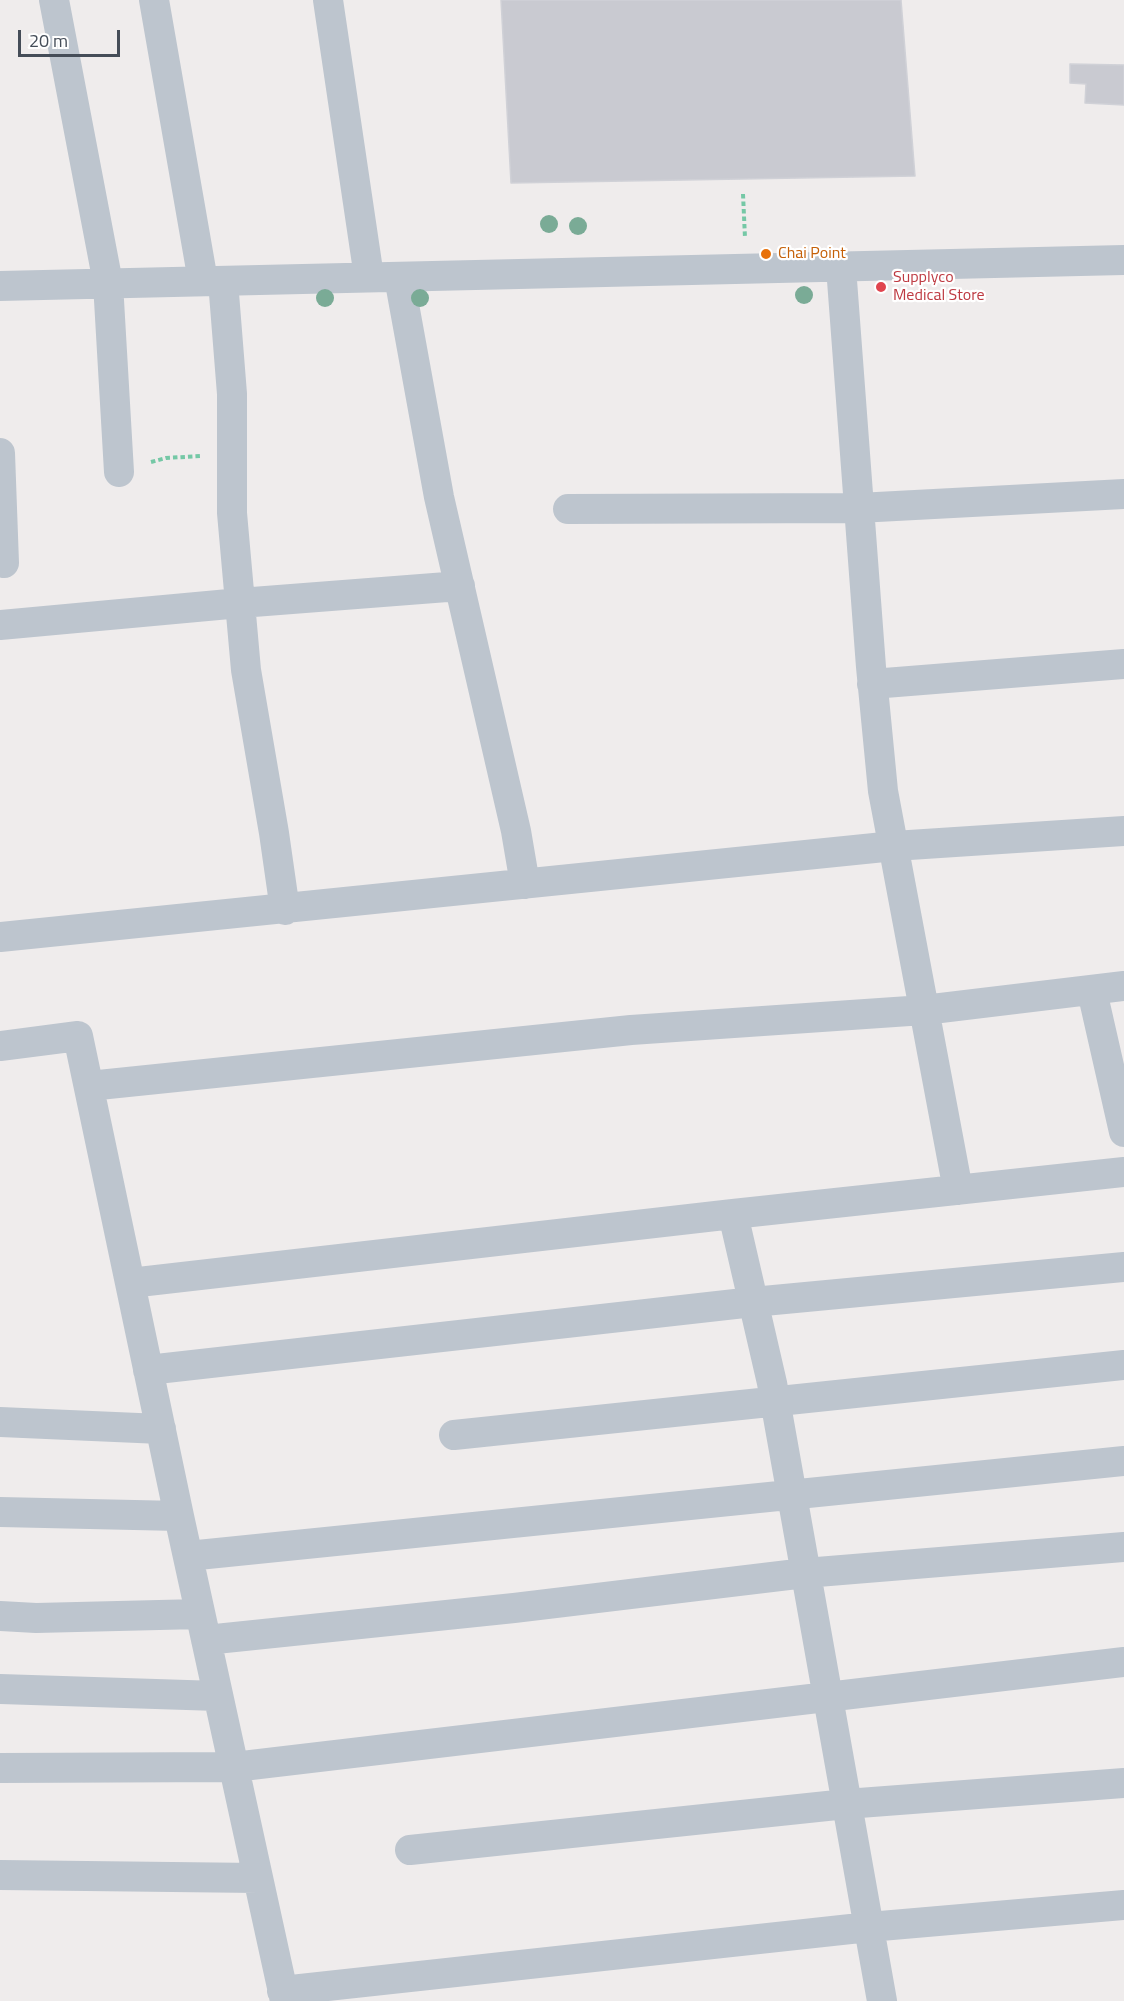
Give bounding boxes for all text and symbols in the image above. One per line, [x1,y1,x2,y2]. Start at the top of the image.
scale bar [21,18,123,56]
text: 20 m [29,27,68,54]
place label: Chai Point [778,244,846,264]
marker: Chai Point [759,247,773,261]
place label: Supplyco Medical Store [893,268,985,306]
marker: Supplyco Medical Store [874,280,888,294]

